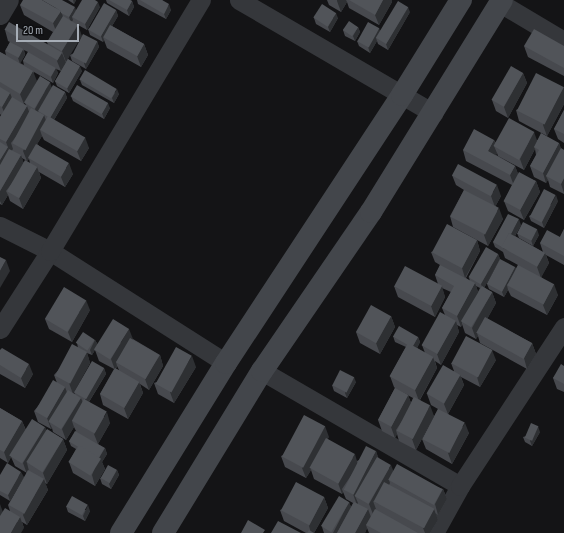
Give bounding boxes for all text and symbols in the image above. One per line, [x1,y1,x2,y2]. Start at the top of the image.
scale bar [18,16,81,42]
text: 20 m [23,23,43,38]

